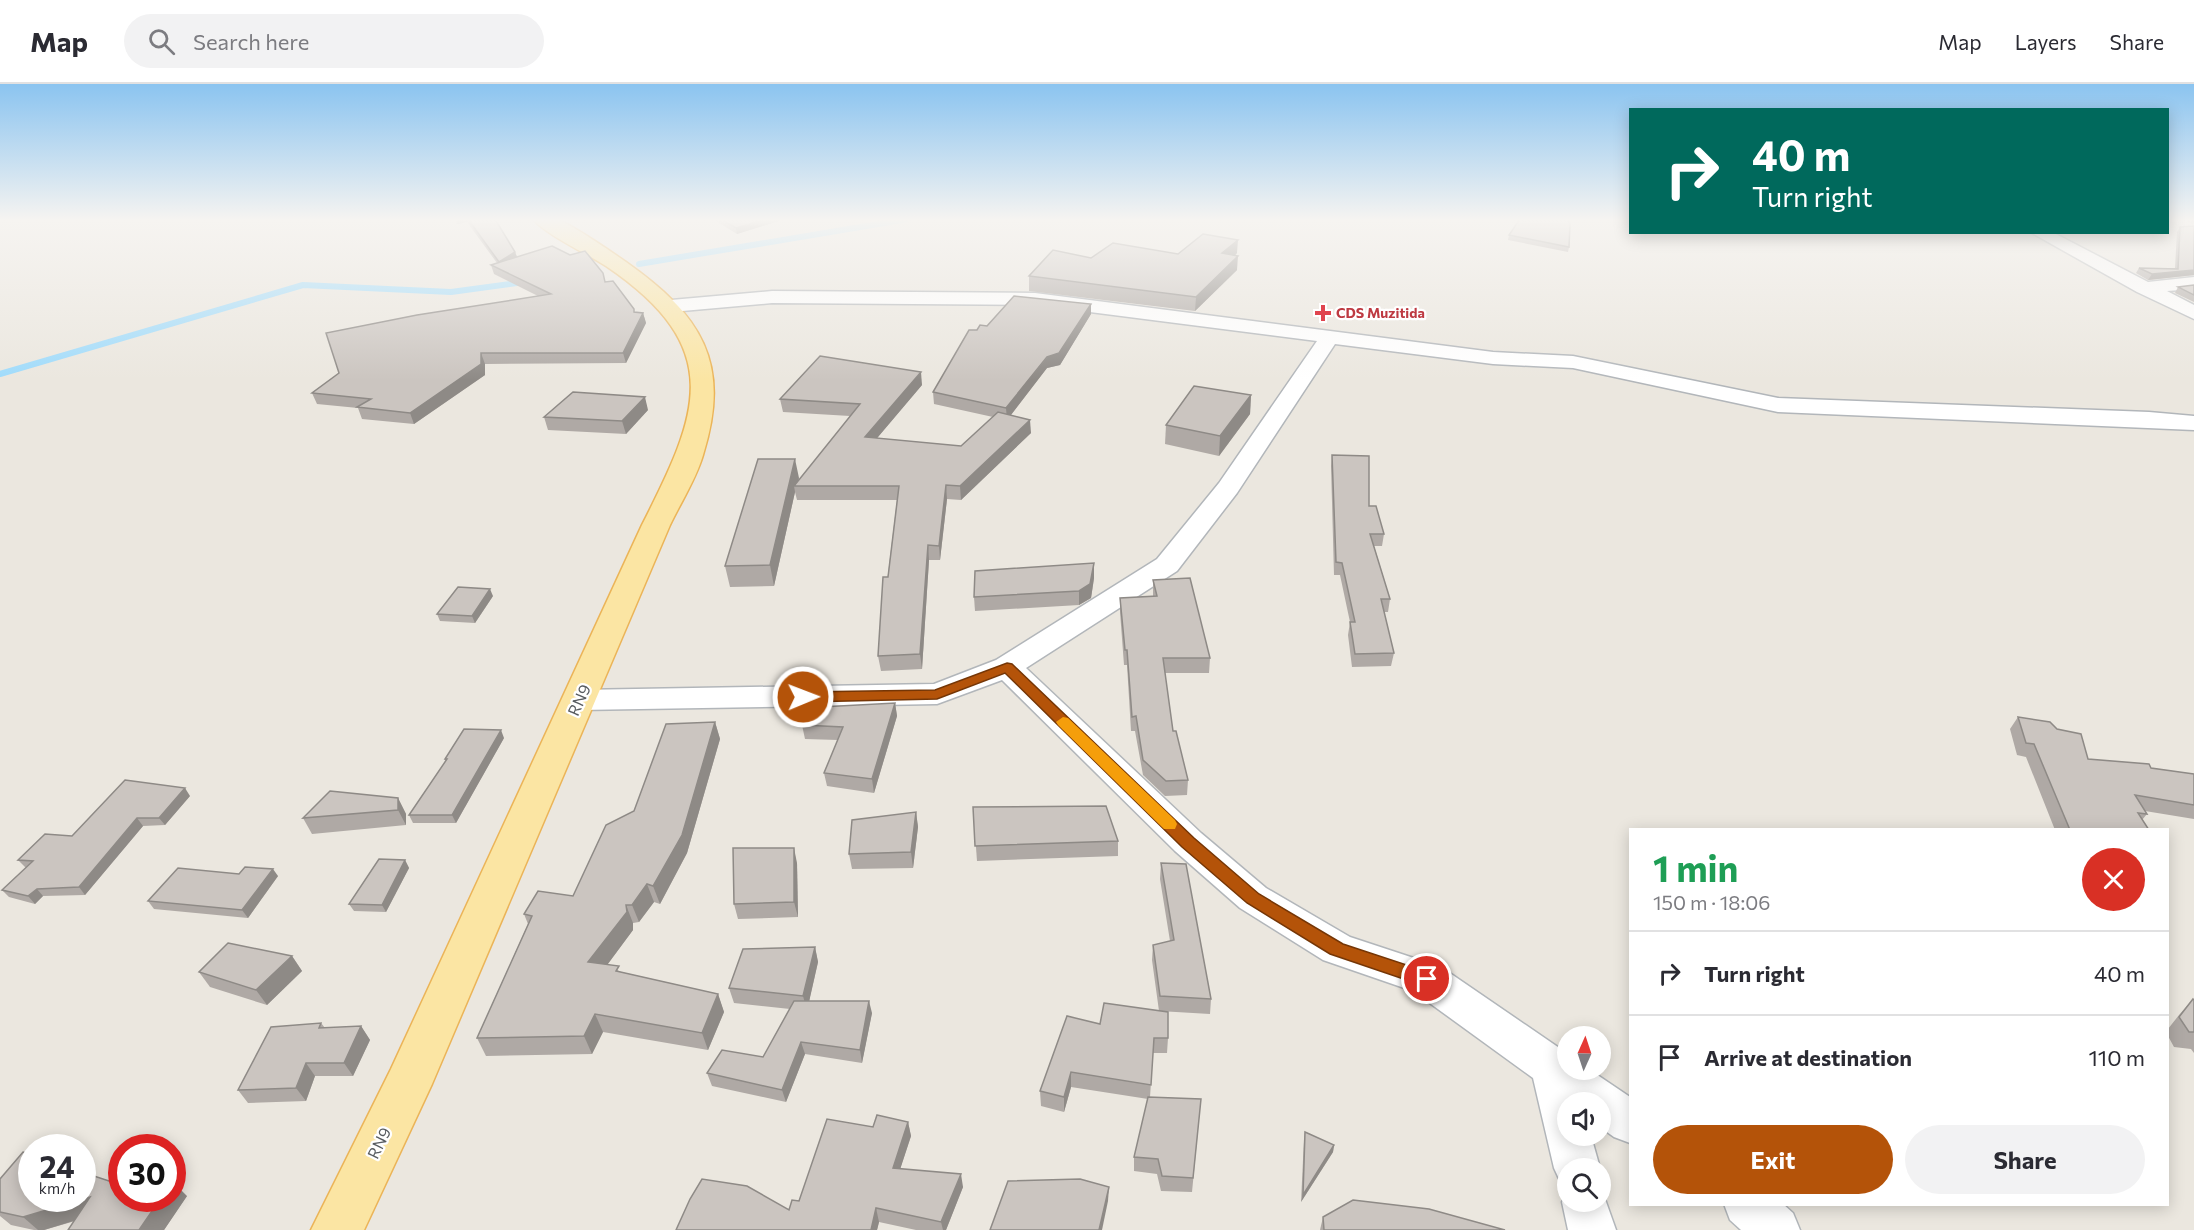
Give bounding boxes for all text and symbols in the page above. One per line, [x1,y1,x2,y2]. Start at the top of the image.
search box [124,14,544,68]
text: Map [30,24,88,58]
icon: search [145,25,178,58]
text: Search here [193,28,309,55]
text: Map [1938,29,1982,54]
text: Layers [2015,29,2077,54]
text: Share [2110,29,2164,54]
text: 40 m [1752,128,1850,180]
icon: right [1653,132,1731,210]
text: Turn right [1752,180,1872,213]
marker: CDS Muzitida [1314,304,1332,322]
place label: CDS Muzitida [1336,304,1425,321]
position arrow [771,665,835,729]
street label: RN9 [563,681,594,719]
text: 1 min [1653,845,1738,889]
button: close [2082,848,2145,911]
text: 150 m · 18:06 [1653,890,1770,914]
pin [1401,953,1452,1004]
icon: right [1653,957,1686,990]
text: Turn right [1704,960,1805,987]
text: 40 m [2094,960,2145,987]
icon: arrive [1410,962,1443,995]
north arrow [1557,1026,1611,1080]
map controls [1557,1026,1611,1212]
icon: arrive [1653,1041,1686,1074]
text: Arrive at destination [1704,1044,1912,1071]
text: 110 m [2088,1044,2145,1071]
button: sound [1557,1092,1611,1146]
street label: RN9 [363,1124,394,1162]
button: Exit [1653,1125,1893,1194]
button: Share [1905,1125,2145,1194]
speed limit sign: 30 [108,1134,186,1212]
text: 24 [39,1147,75,1184]
button: search [1557,1158,1611,1212]
text: km/h [39,1179,75,1197]

